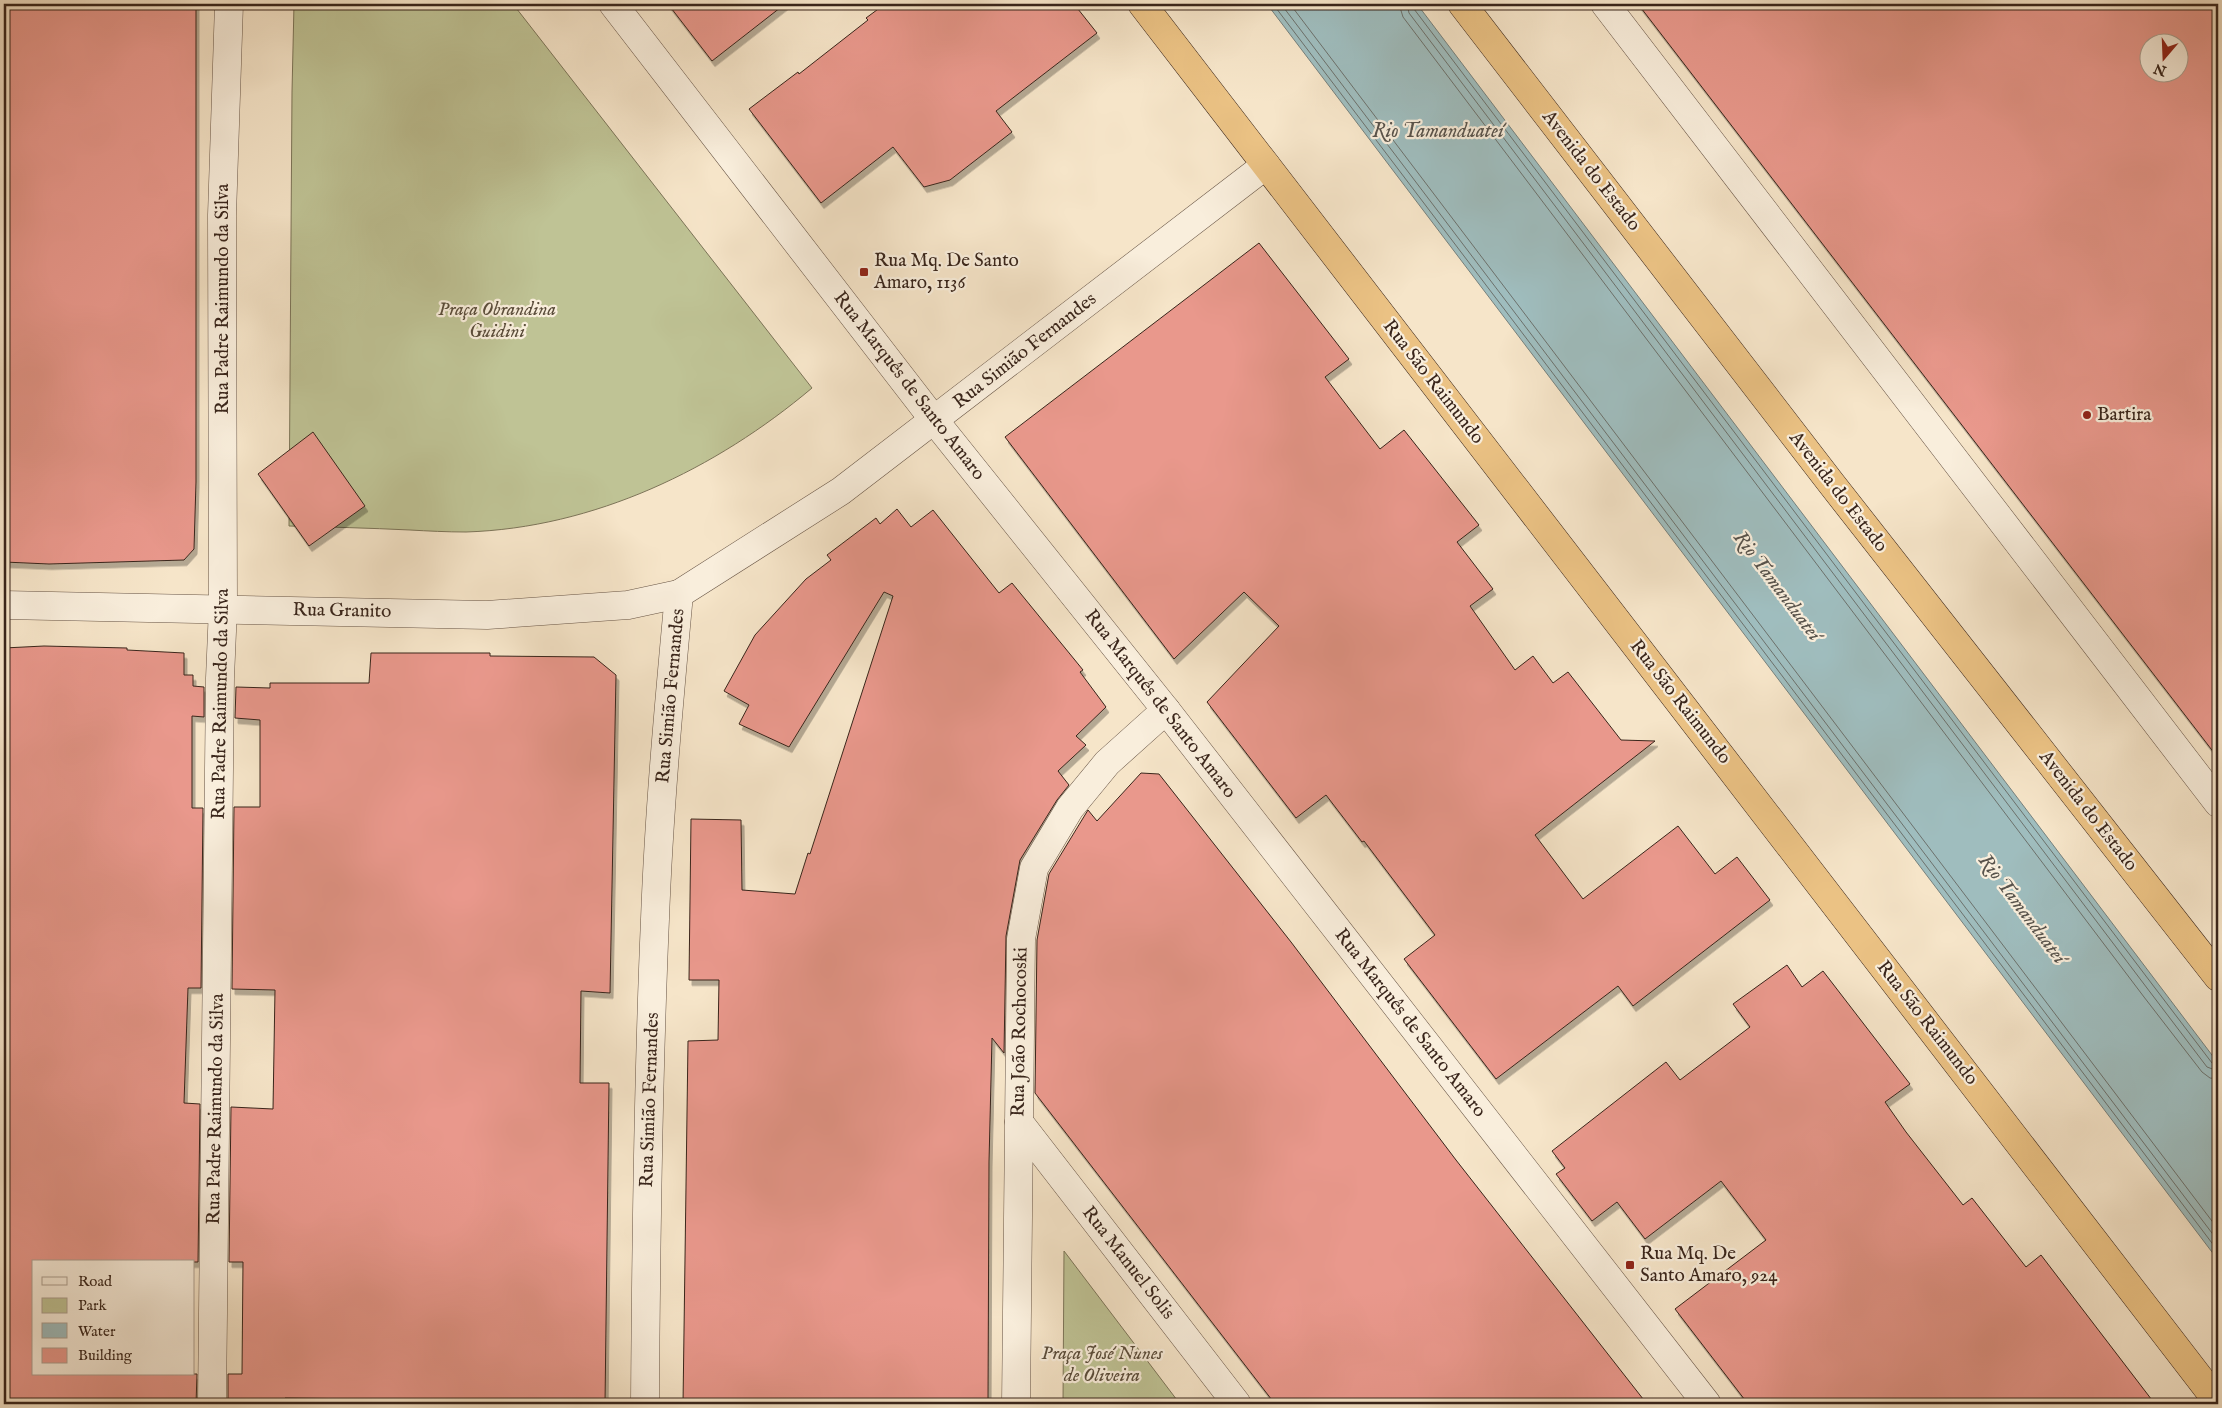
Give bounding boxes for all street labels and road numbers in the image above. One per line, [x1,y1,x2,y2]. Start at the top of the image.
street label: Avenida do Estado [1536,105,1646,236]
street label: Rua Padre Raimundo da Silva [211,183,235,415]
street label: Rua Marquês de Santo Amaro [828,287,990,485]
street label: Rua Simião Fernandes [949,288,1101,414]
street label: Rua São Raimundo [1377,315,1489,449]
street label: Avenida do Estado [1783,426,1893,557]
street label: Rua Padre Raimundo da Silva [207,587,235,820]
street label: Rua Granito [292,598,392,624]
street label: Rua Marquês de Santo Amaro [1079,605,1241,803]
street label: Rua Simião Fernandes [651,608,691,784]
street label: Rua São Raimundo [1624,635,1736,769]
street label: Avenida do Estado [2033,745,2143,876]
street label: Rua Marquês de Santo Amaro [1329,924,1491,1122]
street label: Rua João Rochocoski [1007,947,1033,1117]
street label: Rua São Raimundo [1871,956,1983,1090]
street label: Rua Padre Raimundo da Silva [202,992,230,1225]
street label: Rua Simião Fernandes [635,1012,665,1188]
street label: Rua Manuel Solis [1076,1201,1180,1325]

